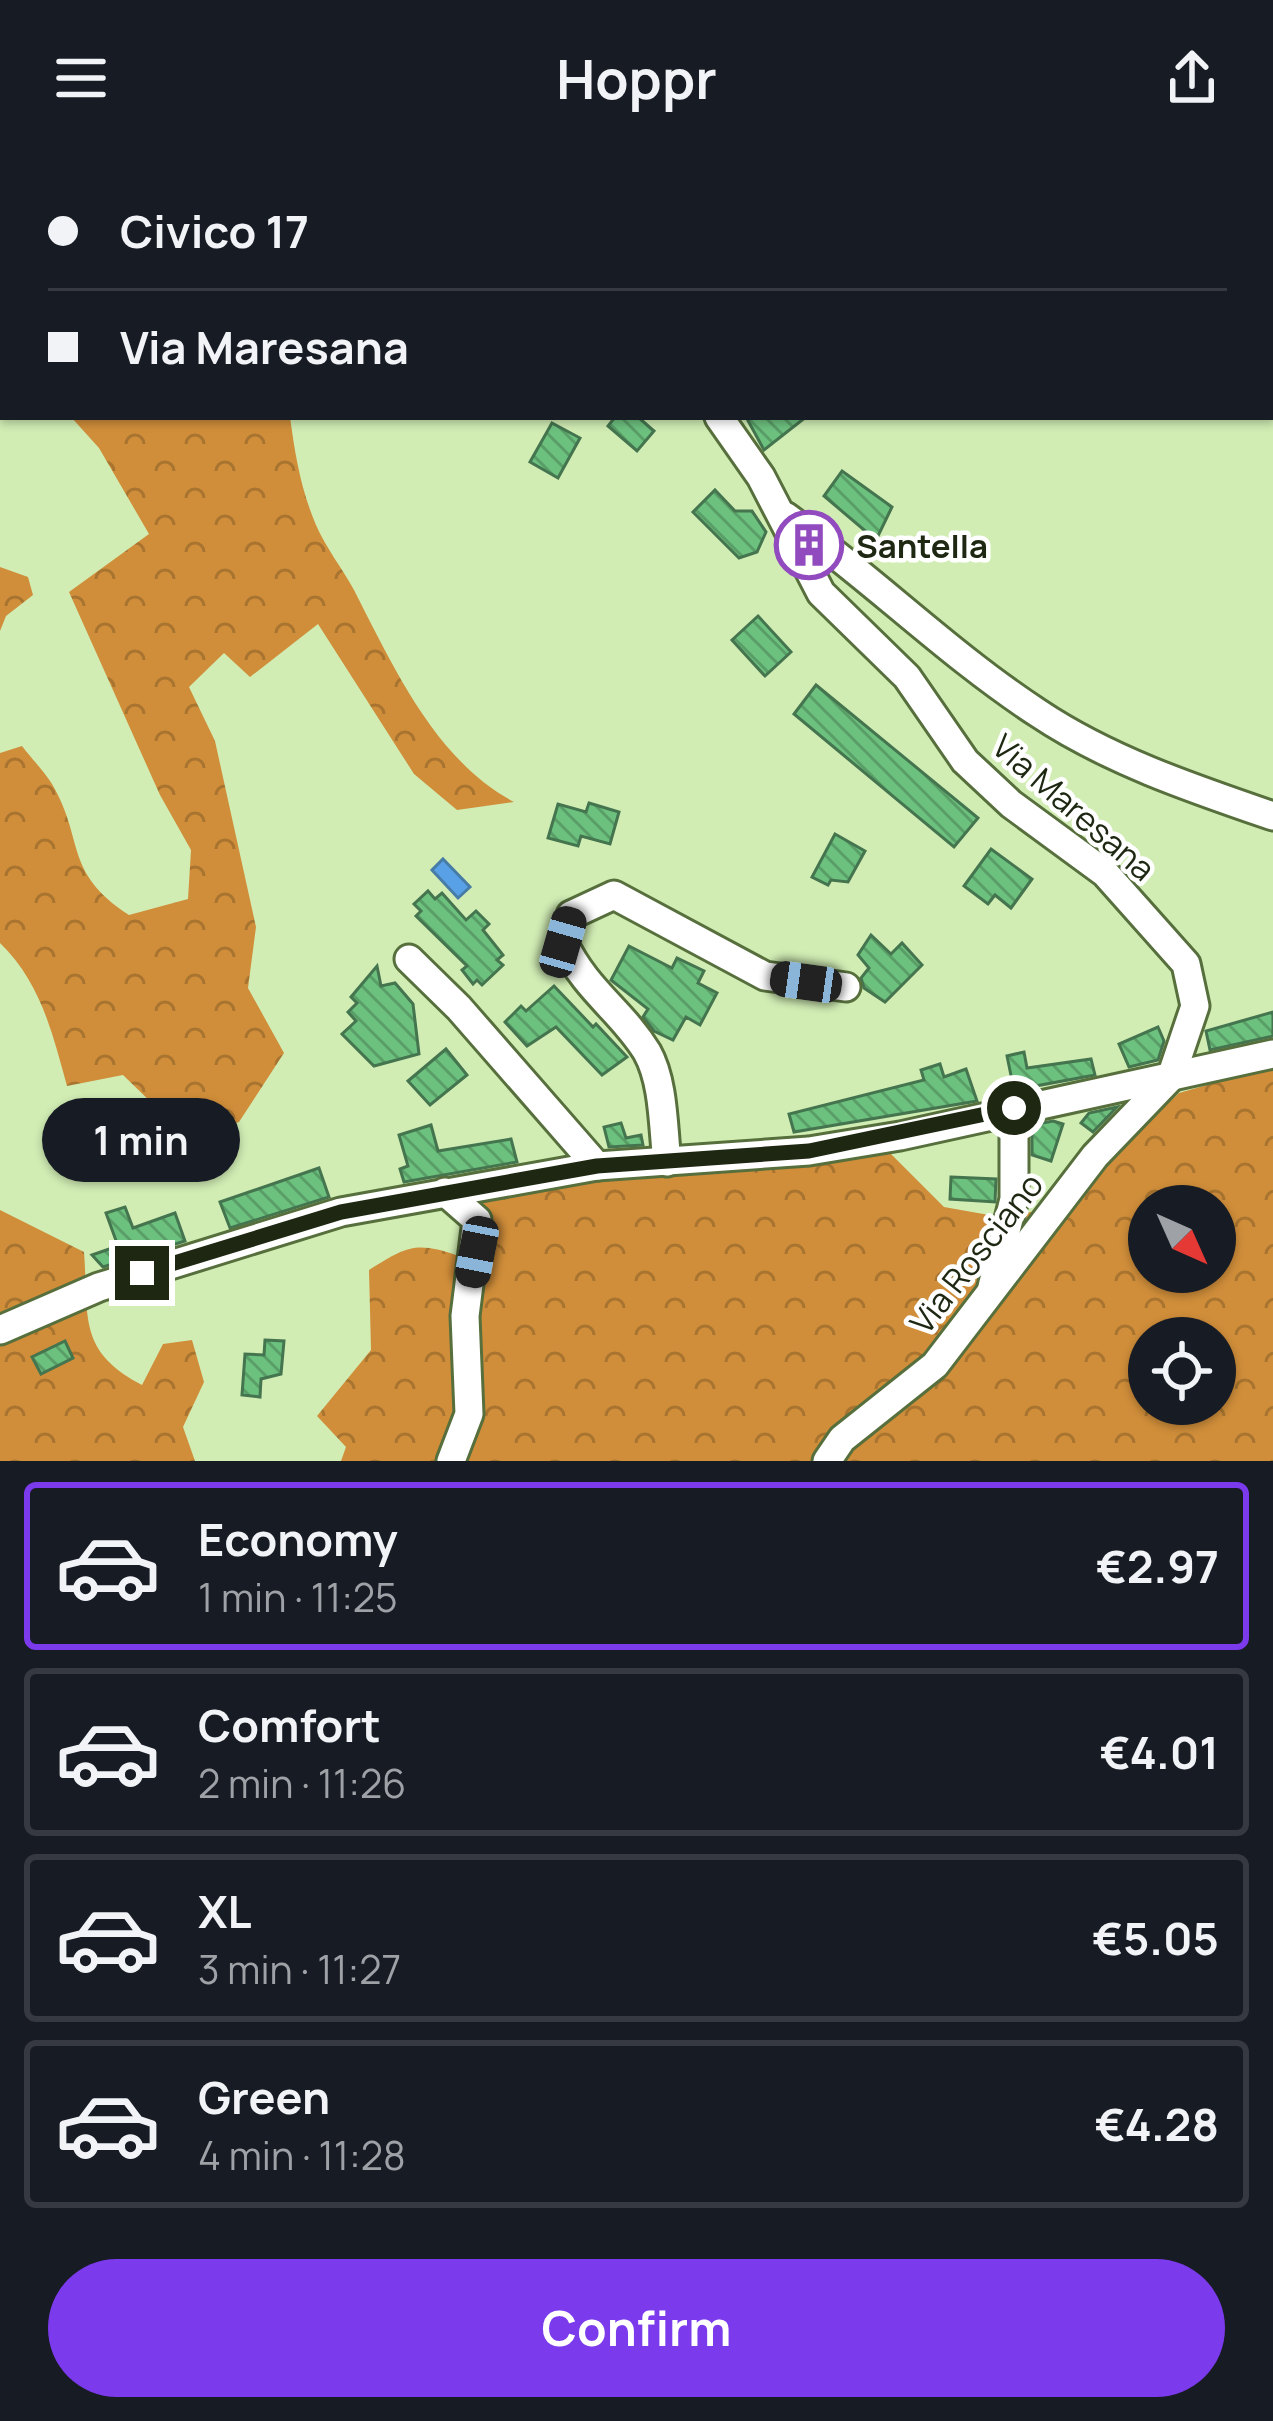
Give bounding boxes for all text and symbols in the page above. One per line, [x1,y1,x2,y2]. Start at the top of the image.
text: Hoppr [556,41,717,115]
icon: menu [48,45,114,111]
icon: share [1159,45,1225,111]
text: Civico 17 [120,200,309,262]
text: Via Maresana [120,316,409,378]
building icon: Santella [774,510,844,580]
place label: Santella [856,523,988,568]
street label: Via Maresana [983,724,1165,890]
car [536,902,590,982]
car [768,959,844,1005]
route start [987,1081,1041,1135]
callout: 1 min [43,1099,241,1183]
text: 1 min [93,1113,189,1167]
street label: Via Rosciano [899,1163,1053,1343]
north arrow [1128,1185,1236,1293]
map controls [1128,1185,1236,1425]
car [452,1213,502,1291]
route end [115,1246,169,1300]
button: locate [1128,1317,1236,1425]
text: Economy [198,1508,398,1570]
icon: car [54,1512,162,1620]
text: €2.97 [1096,1535,1219,1597]
text: 1 min · 11:25 [198,1570,398,1624]
text: Comfort [198,1694,381,1756]
icon: car [54,1698,162,1806]
text: €4.01 [1100,1721,1219,1783]
text: 2 min · 11:26 [198,1756,406,1810]
text: XL [198,1880,252,1942]
icon: car [54,1884,162,1992]
text: €5.05 [1092,1907,1219,1969]
text: 3 min · 11:27 [198,1942,401,1996]
text: Green [198,2066,330,2128]
icon: car [54,2070,162,2178]
text: €4.28 [1095,2093,1219,2155]
text: 4 min · 11:28 [198,2128,406,2182]
button: Confirm [48,2259,1225,2397]

